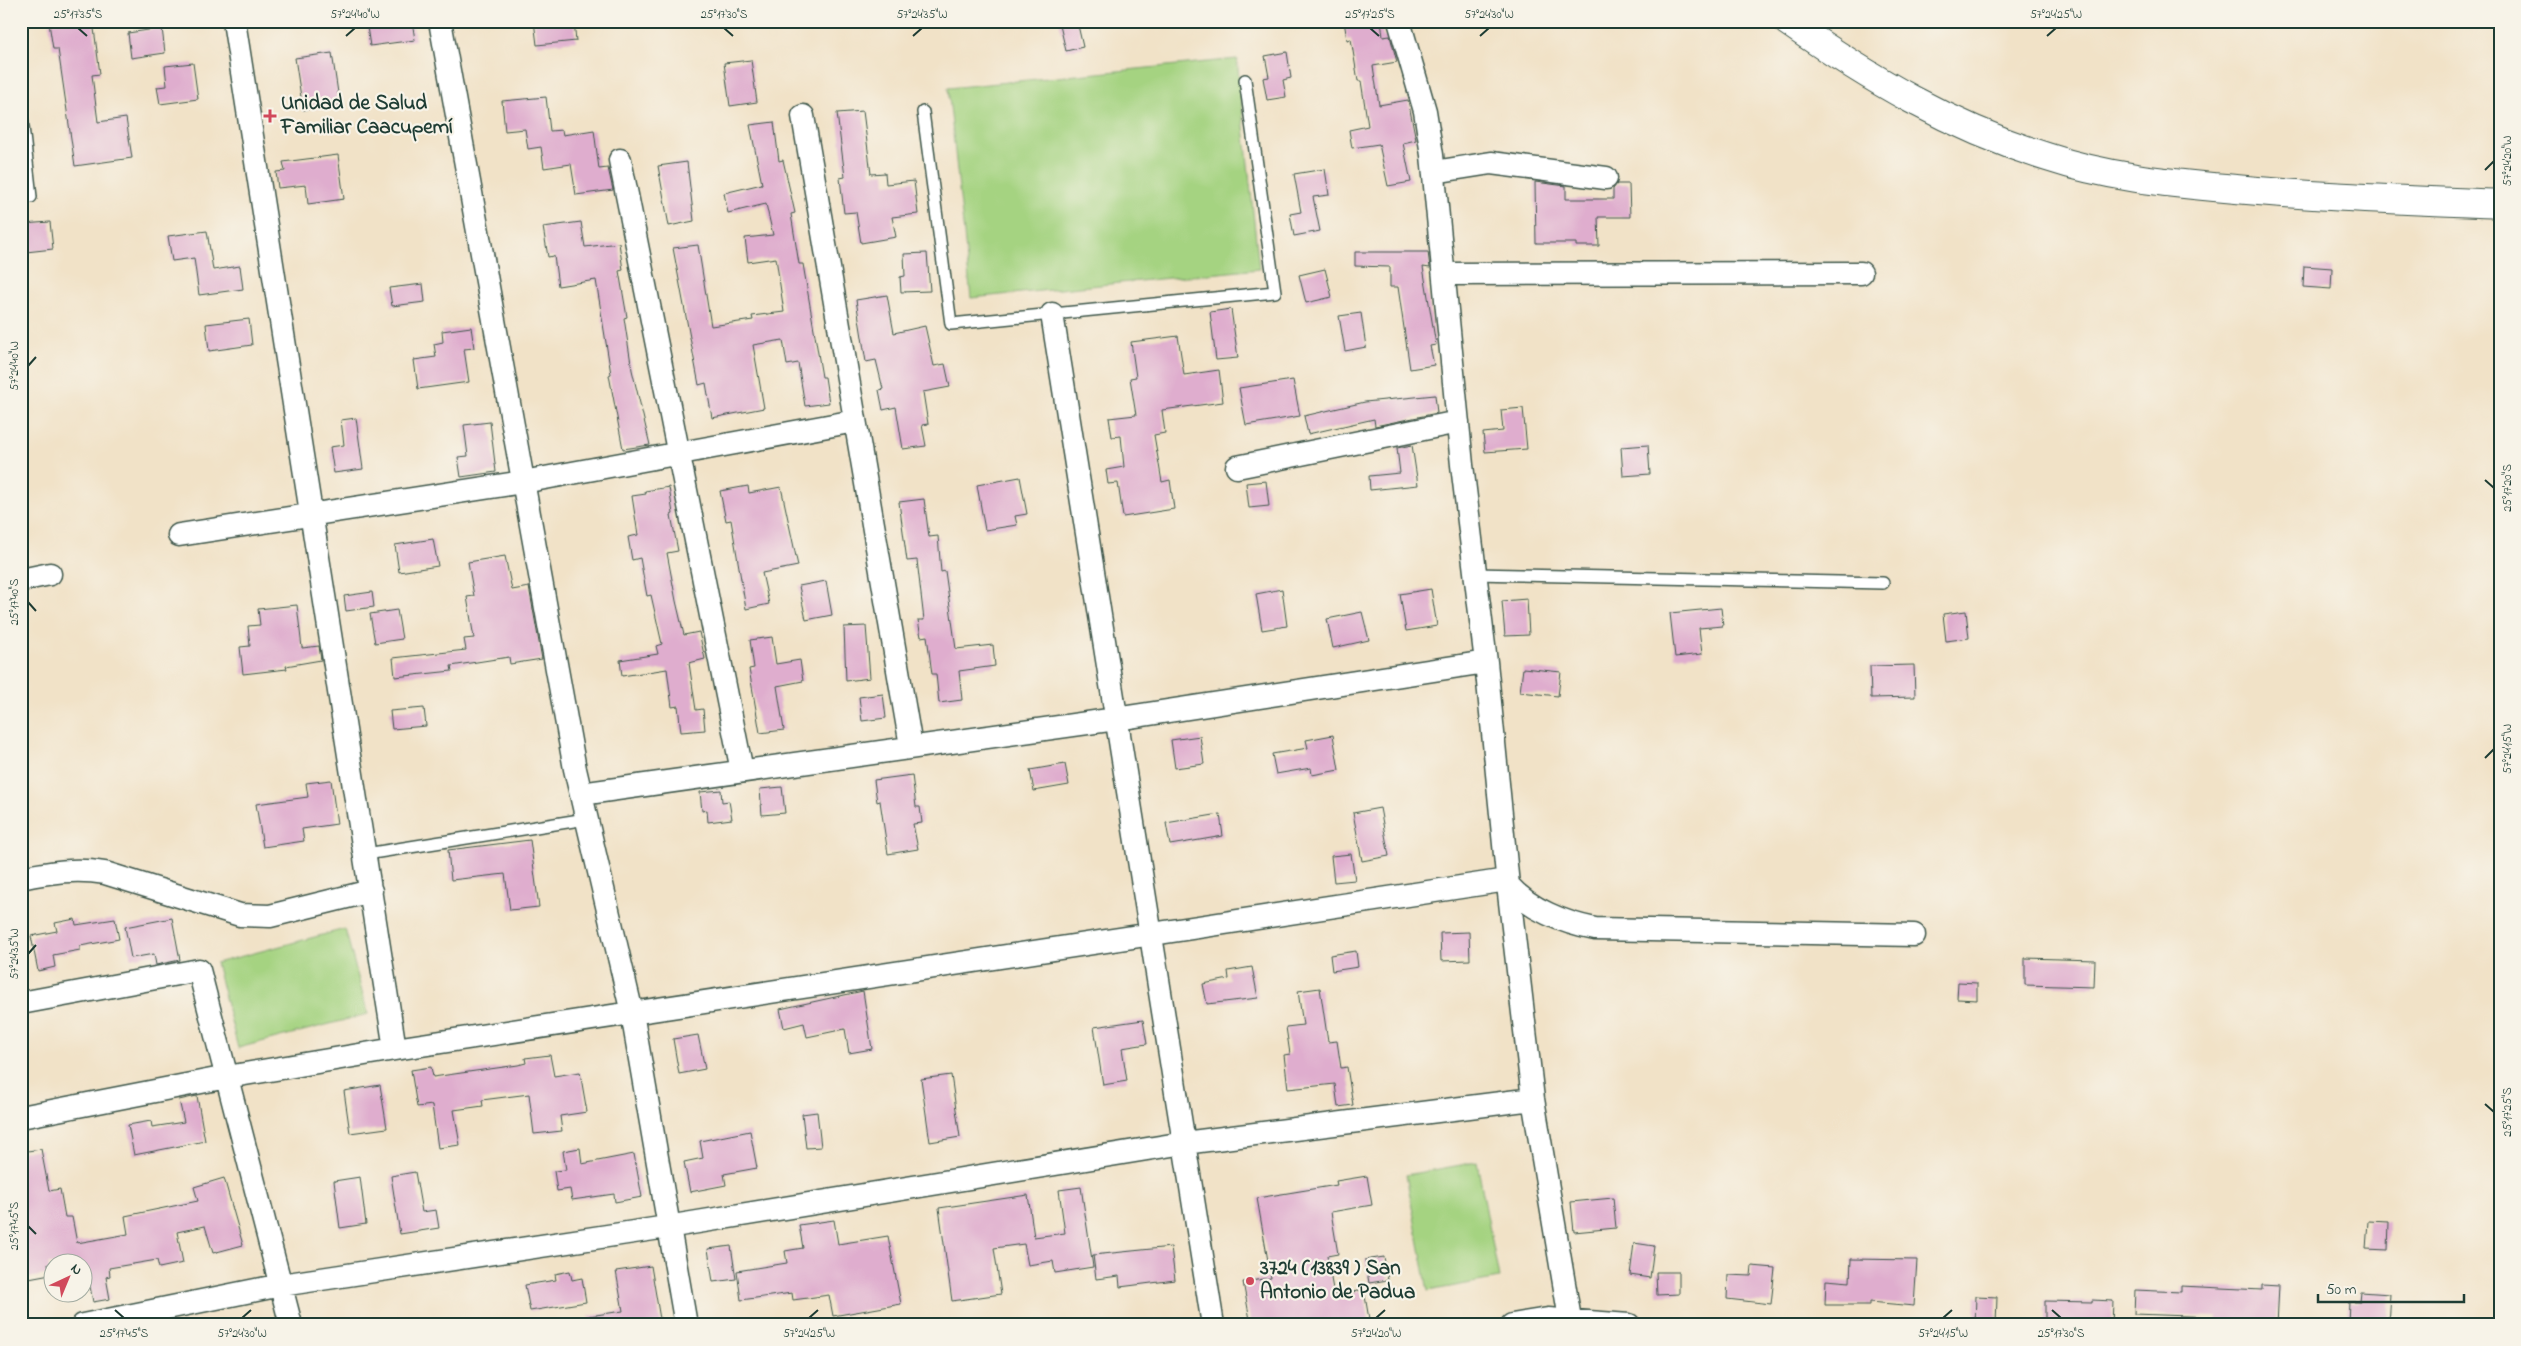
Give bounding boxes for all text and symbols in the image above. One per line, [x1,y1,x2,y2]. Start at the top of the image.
text: 25°17'35"S [54,6,102,24]
text: 57°24'40"W [330,6,380,24]
text: 25°17'30"S [701,6,748,24]
text: 57°24'35"W [896,6,948,24]
text: 25°17'25"S [1345,6,1395,24]
text: 57°24'30"W [1464,6,1514,24]
text: 57°24'25"W [2030,6,2082,24]
place label: Unidad de Salud Familiar Caacupemí [280,89,453,143]
marker: Unidad de Salud Familiar Caacupemí [263,109,277,123]
text: 57°24'20"W [2499,136,2517,186]
text: 57°24'40"W [6,341,24,391]
text: 25°17'20"S [2499,464,2517,512]
text: 25°17'40"S [6,578,24,625]
text: 57°24'15"W [2499,724,2517,774]
text: 57°24'35"W [6,928,24,980]
text: 25°17'25"S [2499,1087,2517,1137]
text: 25°17'45"S [6,1202,24,1250]
north arrow [42,1254,92,1304]
place label: 3724 (13839 ) San Antonio de Padua [1259,1254,1415,1308]
text: N [65,1259,87,1281]
scale bar [2318,1271,2465,1303]
marker: 3724 (13839 ) San Antonio de Padua [1244,1275,1256,1287]
text: 50 m [2326,1279,2357,1301]
text: 25°17'45"S [100,1325,148,1343]
text: 57°24'30"W [217,1325,267,1343]
text: 57°24'25"W [783,1325,835,1343]
text: 57°24'20"W [1351,1325,1401,1343]
text: 57°24'15"W [1918,1325,1968,1343]
text: 25°17'30"S [2038,1325,2085,1343]

